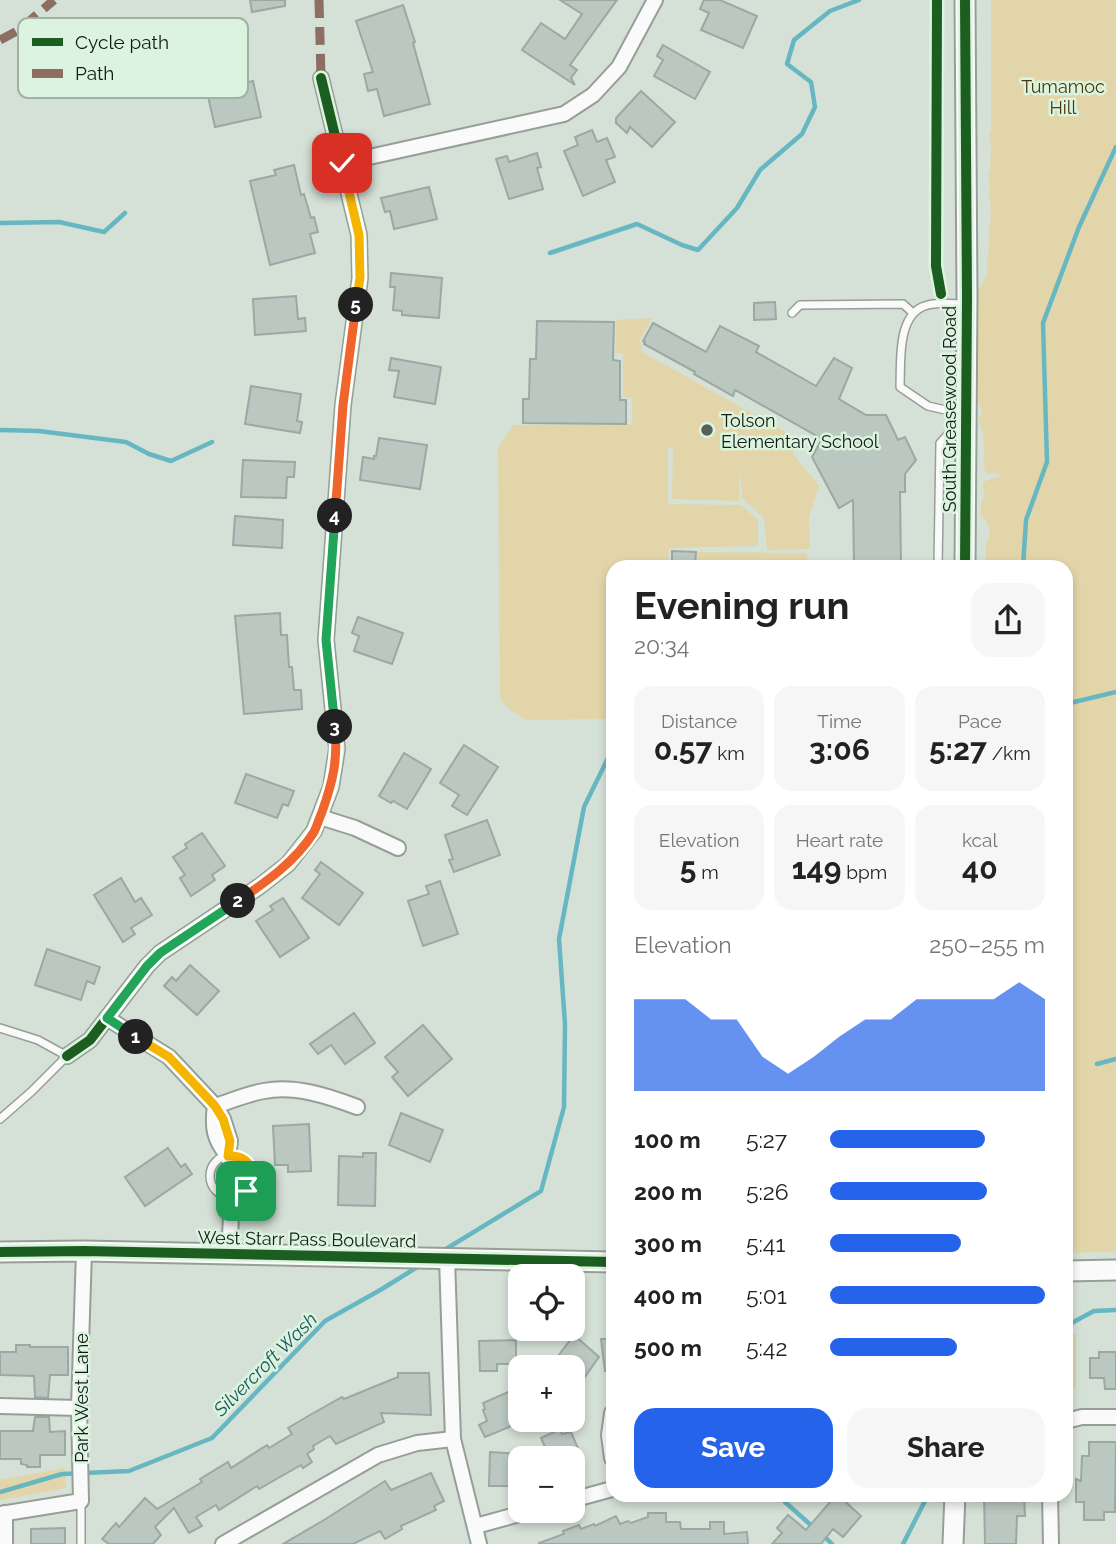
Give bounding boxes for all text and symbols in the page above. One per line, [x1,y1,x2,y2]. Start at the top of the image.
legend [18,18,248,98]
text: Cycle path [75,31,169,53]
text: Path [75,62,114,84]
park label: Tumamoc Hill [1021,76,1105,118]
pin [312,133,372,193]
icon: check [323,144,361,182]
pin: 5 [338,288,374,322]
text: 5 [350,293,361,315]
street label: South Greasewood Road [939,306,960,512]
place label: Tolson Elementary School [721,410,879,452]
marker: Tolson Elementary School [699,422,715,438]
pin: 4 [318,498,352,534]
text: 4 [329,504,340,526]
text: Evening run [634,583,849,628]
button: share [971,583,1045,657]
text: 20:34 [634,632,689,659]
pin: 3 [318,710,352,744]
text: Distance [661,710,737,732]
text: Time [817,710,862,732]
text: Pace [958,710,1002,732]
text: 3 [329,715,340,737]
text: 0.57 [654,732,712,767]
text: 3:06 [809,732,870,767]
text: 5:27 [929,732,987,767]
text: km [712,742,745,764]
text: /km [987,742,1031,764]
text: Elevation [659,829,740,851]
text: Heart rate [796,829,883,851]
text: kcal [962,829,998,851]
text: 5 [680,851,696,886]
text: 149 [792,851,841,886]
text: 40 [962,851,998,886]
text: m [696,861,719,883]
text: bpm [841,861,887,883]
pin: 2 [220,884,256,918]
text: 2 [232,889,243,911]
text: Elevation [634,931,732,958]
text: 250–255 m [929,931,1045,958]
pin: 1 [118,1020,154,1054]
text: 1 [131,1025,140,1047]
text: 100 m [634,1126,701,1153]
text: 5:27 [746,1126,787,1153]
pin [216,1161,276,1221]
icon: arrive [227,1172,265,1210]
text: 200 m [634,1178,702,1205]
text: 5:26 [746,1178,789,1205]
street label: West Starr Pass Boulevard [197,1227,417,1251]
text: 300 m [634,1230,702,1257]
text: 5:41 [746,1230,785,1257]
map controls [508,1264,585,1523]
button: locate [508,1264,585,1341]
text: 400 m [634,1282,702,1309]
text: 5:01 [746,1282,787,1309]
water label: Silvercroft Wash [208,1308,321,1421]
street label: Park West Lane [71,1333,92,1463]
text: 500 m [634,1334,702,1361]
text: 5:42 [746,1334,787,1361]
button: + [508,1355,585,1432]
button: Save [634,1408,833,1488]
button: Share [847,1408,1045,1488]
button: − [508,1446,585,1523]

